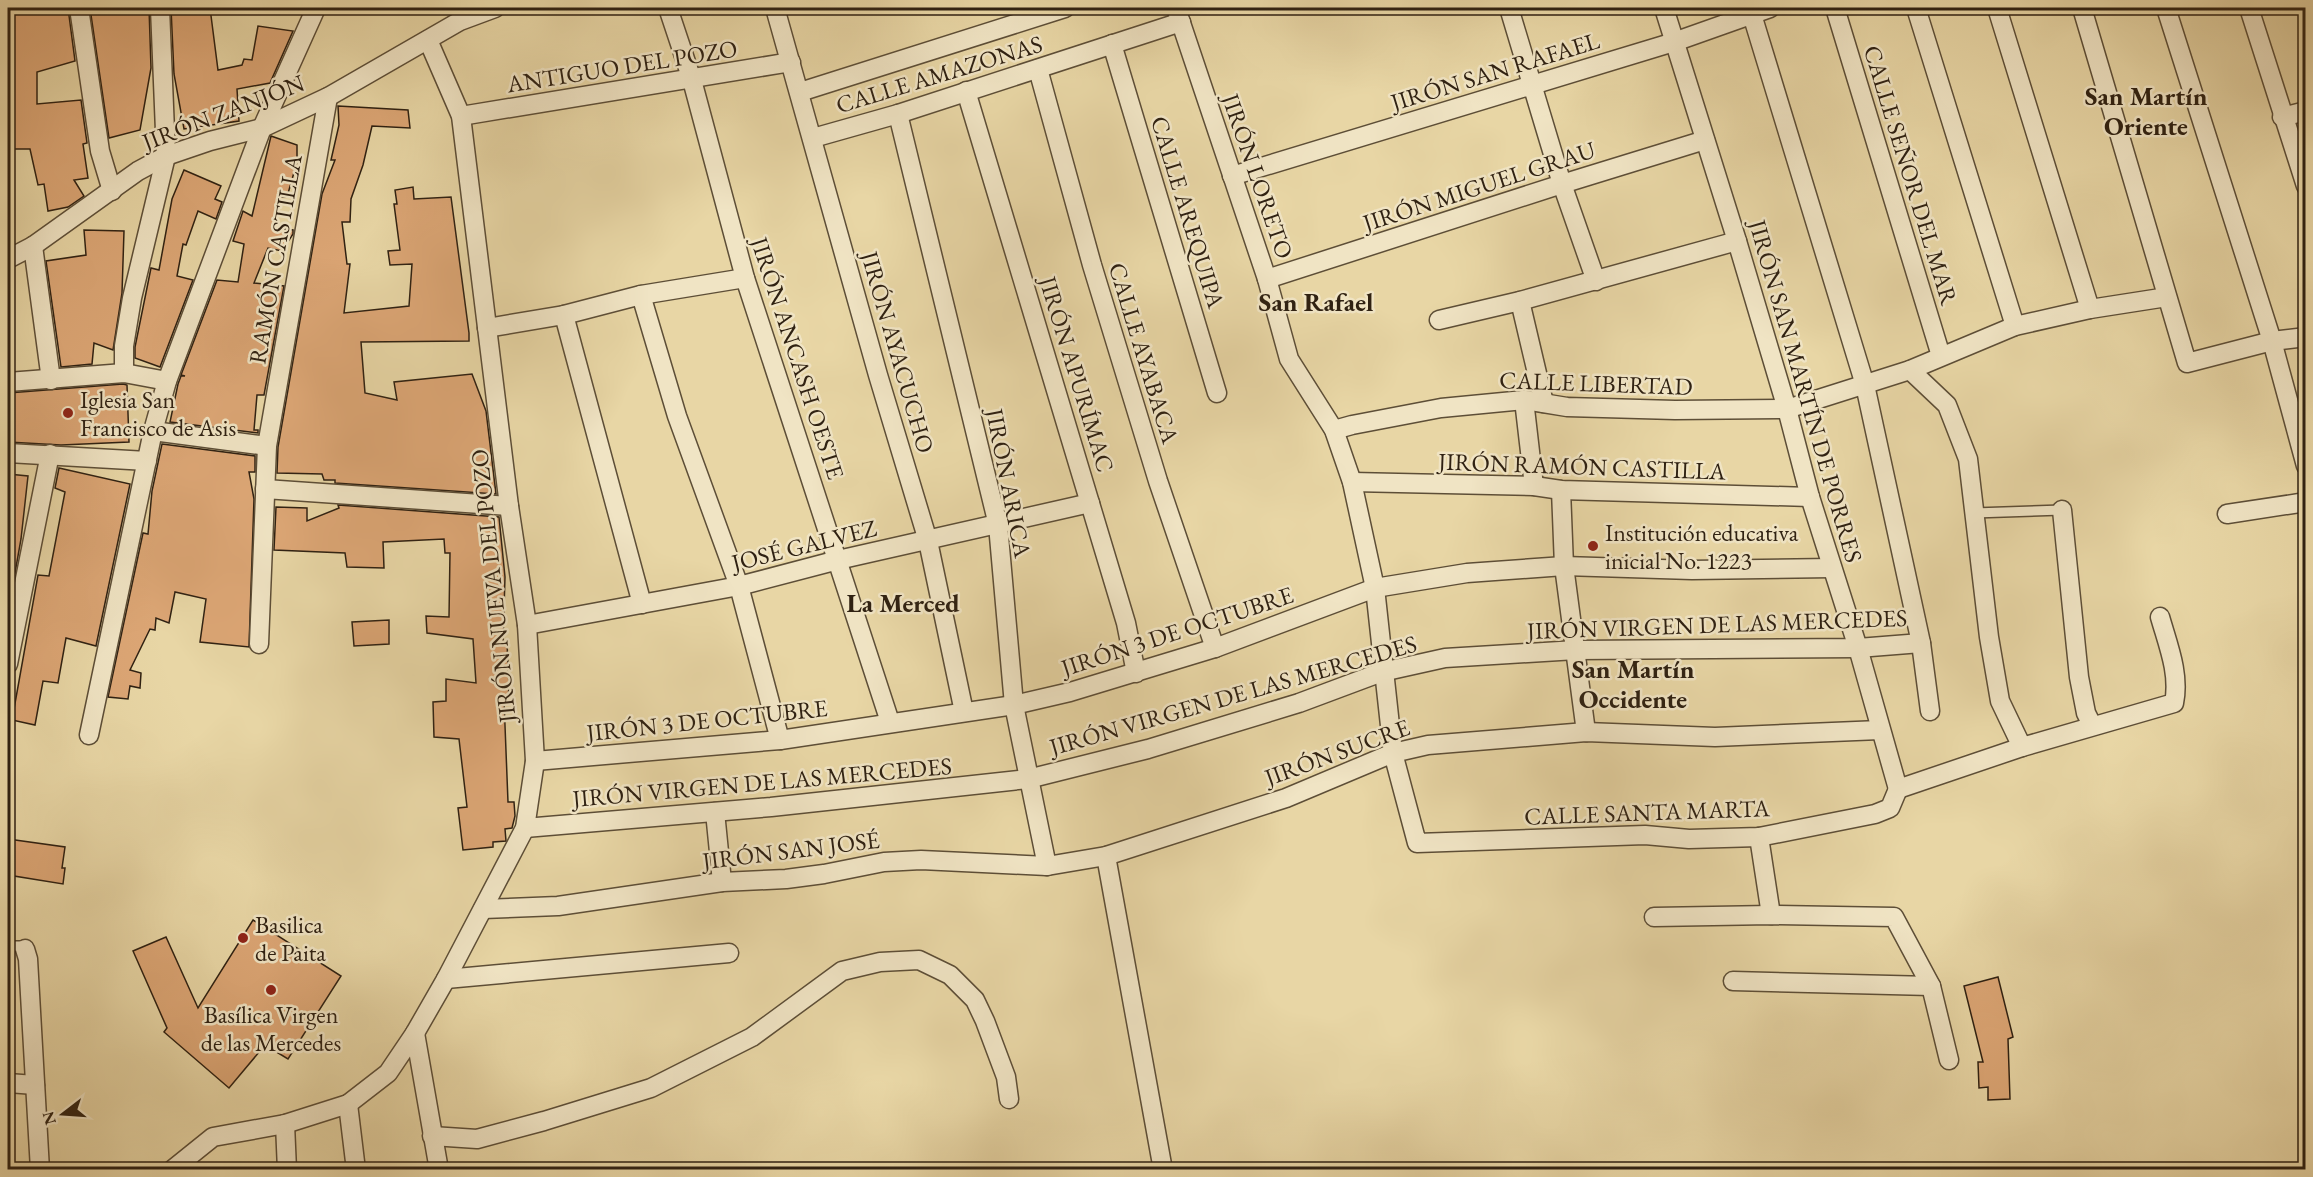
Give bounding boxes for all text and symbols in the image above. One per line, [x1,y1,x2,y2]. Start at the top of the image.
street label: JIRÓN SAN RAFAEL [1385,25,1603,118]
street label: CALLE AMAZONAS [832,28,1046,120]
street label: ANTIGUO DEL POZO [504,32,739,100]
street label: CALLE SEÑOR DEL MAR [1857,41,1966,309]
street label: JIRÓN ZANJÓN [136,67,308,158]
district label: San Martín Oriente [2085,79,2208,143]
street label: JIRÓN LORETO [1215,88,1301,263]
street label: CALLE AREQUIPA [1144,112,1232,312]
street label: JIRÓN MIGUEL GRAU [1357,134,1600,239]
street label: RAMÓN CASTILLA [241,151,309,366]
street label: JIRÓN SAN MARTÍN DE PORRES [1742,214,1870,566]
street label: JIRÓN ANCASH OESTE [744,231,852,483]
street label: JIRÓN AYACUCHO [854,246,942,456]
street label: CALLE AYABACA [1102,259,1186,448]
street label: JIRÓN APURÍMAC [1032,271,1121,476]
district label: San Rafael [1259,285,1373,319]
street label: CALLE LIBERTAD [1499,364,1693,402]
place label: Iglesia San Francisco de Asis [80,384,236,443]
street label: JIRÓN ARICA [979,404,1039,560]
marker: Iglesia San Francisco de Asis [61,406,75,420]
street label: JIRÓN RAMÓN CASTILLA [1436,445,1727,487]
street label: JIRÓN NUEVA DEL POZO [463,448,523,726]
street label: JOSÉ GALVEZ [726,512,880,578]
place label: Institución educativa inicial No. 1223 [1605,517,1799,576]
marker: Institución educativa inicial No. 1223 [1586,539,1600,553]
street label: JIRÓN 3 DE OCTUBRE [1055,579,1297,684]
district label: La Merced [846,586,960,620]
street label: JIRÓN VIRGEN DE LAS MERCEDES [1524,602,1908,646]
street label: JIRÓN VIRGEN DE LAS MERCEDES [1044,628,1420,763]
district label: San Martín Occidente [1572,652,1695,716]
street label: JIRÓN 3 DE OCTUBRE [583,692,829,748]
street label: JIRÓN SUCRE [1258,711,1414,793]
street label: JIRÓN VIRGEN DE LAS MERCEDES [569,750,953,814]
street label: CALLE SANTA MARTA [1524,792,1771,832]
street label: JIRÓN SAN JOSÉ [699,824,881,876]
place label: Basilica de Paita [255,909,326,968]
marker: Basilica de Paita [236,931,250,945]
marker: Basílica Virgen de las Mercedes [264,983,278,997]
place label: Basílica Virgen de las Mercedes [201,999,341,1058]
north arrow [33,1084,93,1144]
text: N [37,1109,61,1128]

